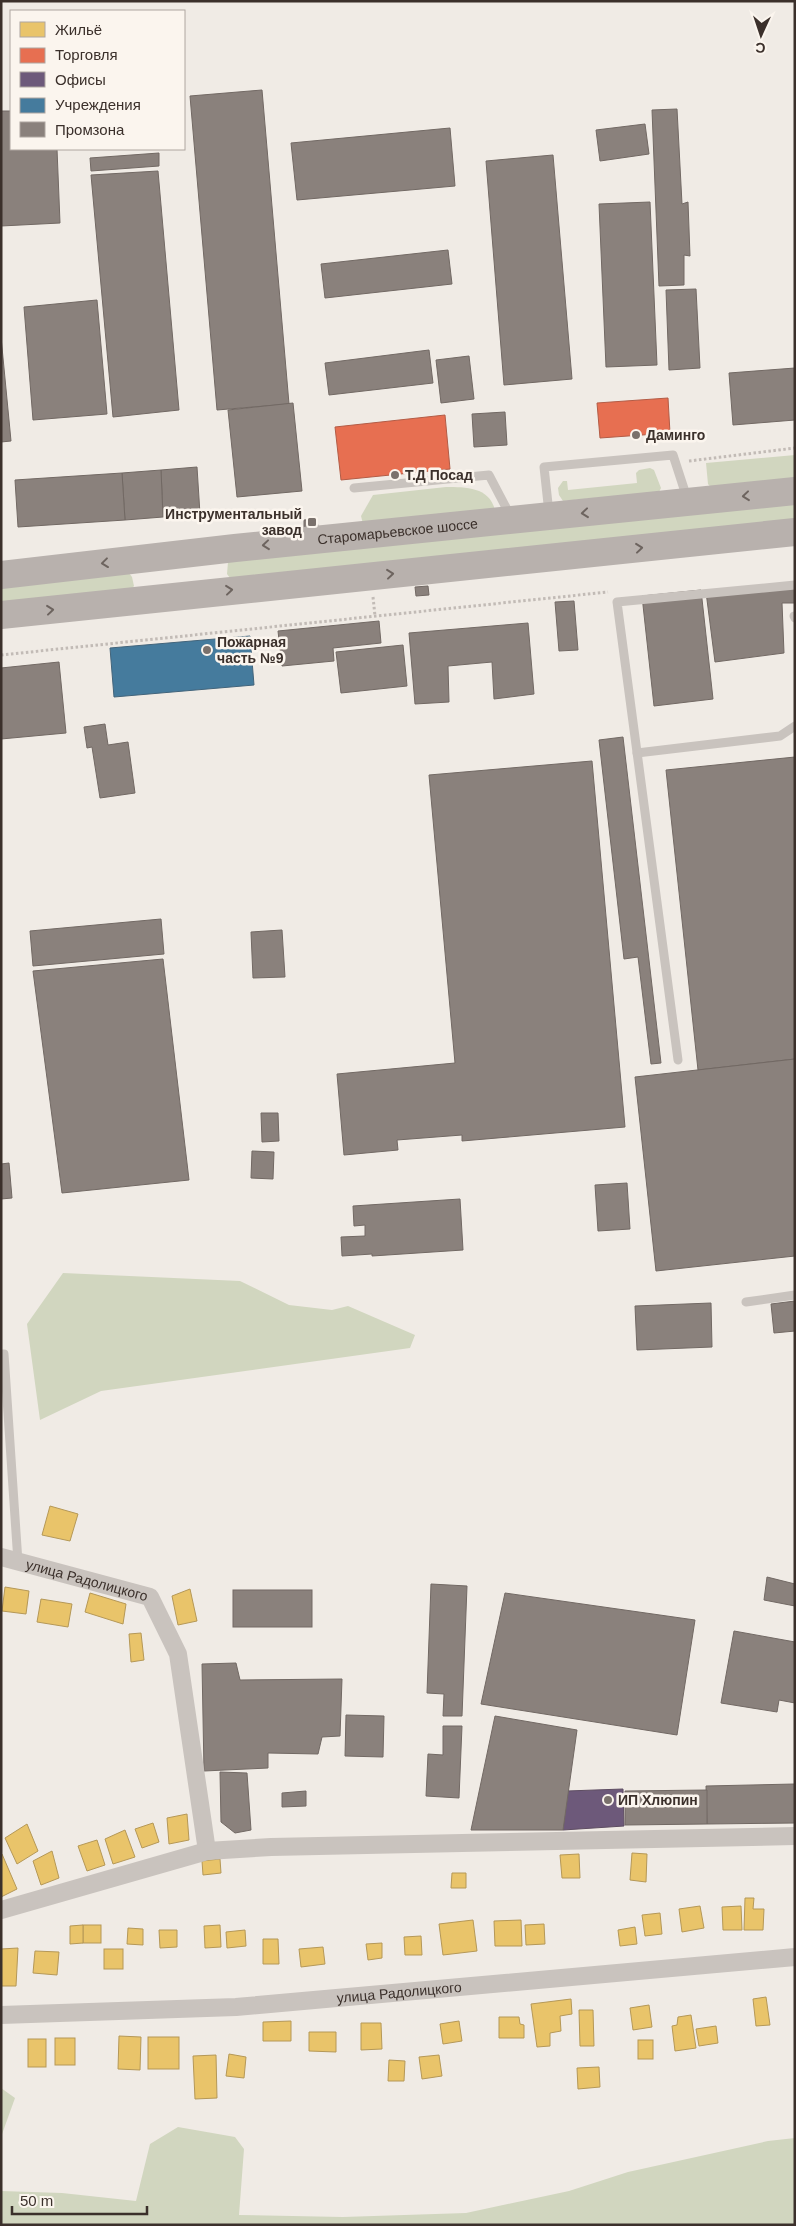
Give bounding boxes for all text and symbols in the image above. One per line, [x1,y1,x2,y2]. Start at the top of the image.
legend [10,10,185,150]
north arrow [736,10,786,60]
text: Жильё [55,21,102,38]
text: С [755,40,766,56]
text: Торговля [55,46,118,63]
text: Офисы [55,71,106,88]
text: Учреждения [55,96,141,113]
text: Промзона [55,121,125,138]
place label: Даминго [646,427,705,443]
marker: Даминго [630,429,642,441]
place label: Т.Д Посад [405,467,473,483]
marker: Т.Д Посад [389,469,401,481]
one-way arrow [742,490,750,501]
place label: Инструментальный завод [165,506,302,538]
one-way arrow [580,507,588,518]
street label: Старомарьевское шоссе [317,515,479,548]
marker: Инструментальный завод [306,516,318,528]
one-way arrow [262,539,270,550]
one-way arrow [635,543,643,554]
one-way arrow [100,557,108,568]
one-way arrow [387,568,395,579]
one-way arrow [225,585,233,596]
one-way arrow [46,604,54,615]
place label: Пожарная часть №9 [217,634,286,666]
marker: Пожарная часть №9 [201,644,213,656]
street label: улица Радолицкого [24,1556,150,1604]
place label: ИП Хлюпин [618,1792,698,1808]
marker: ИП Хлюпин [602,1794,614,1806]
street label: улица Радолицкого [336,1979,463,2006]
scale bar [12,2184,148,2216]
text: 50 m [20,2192,53,2209]

